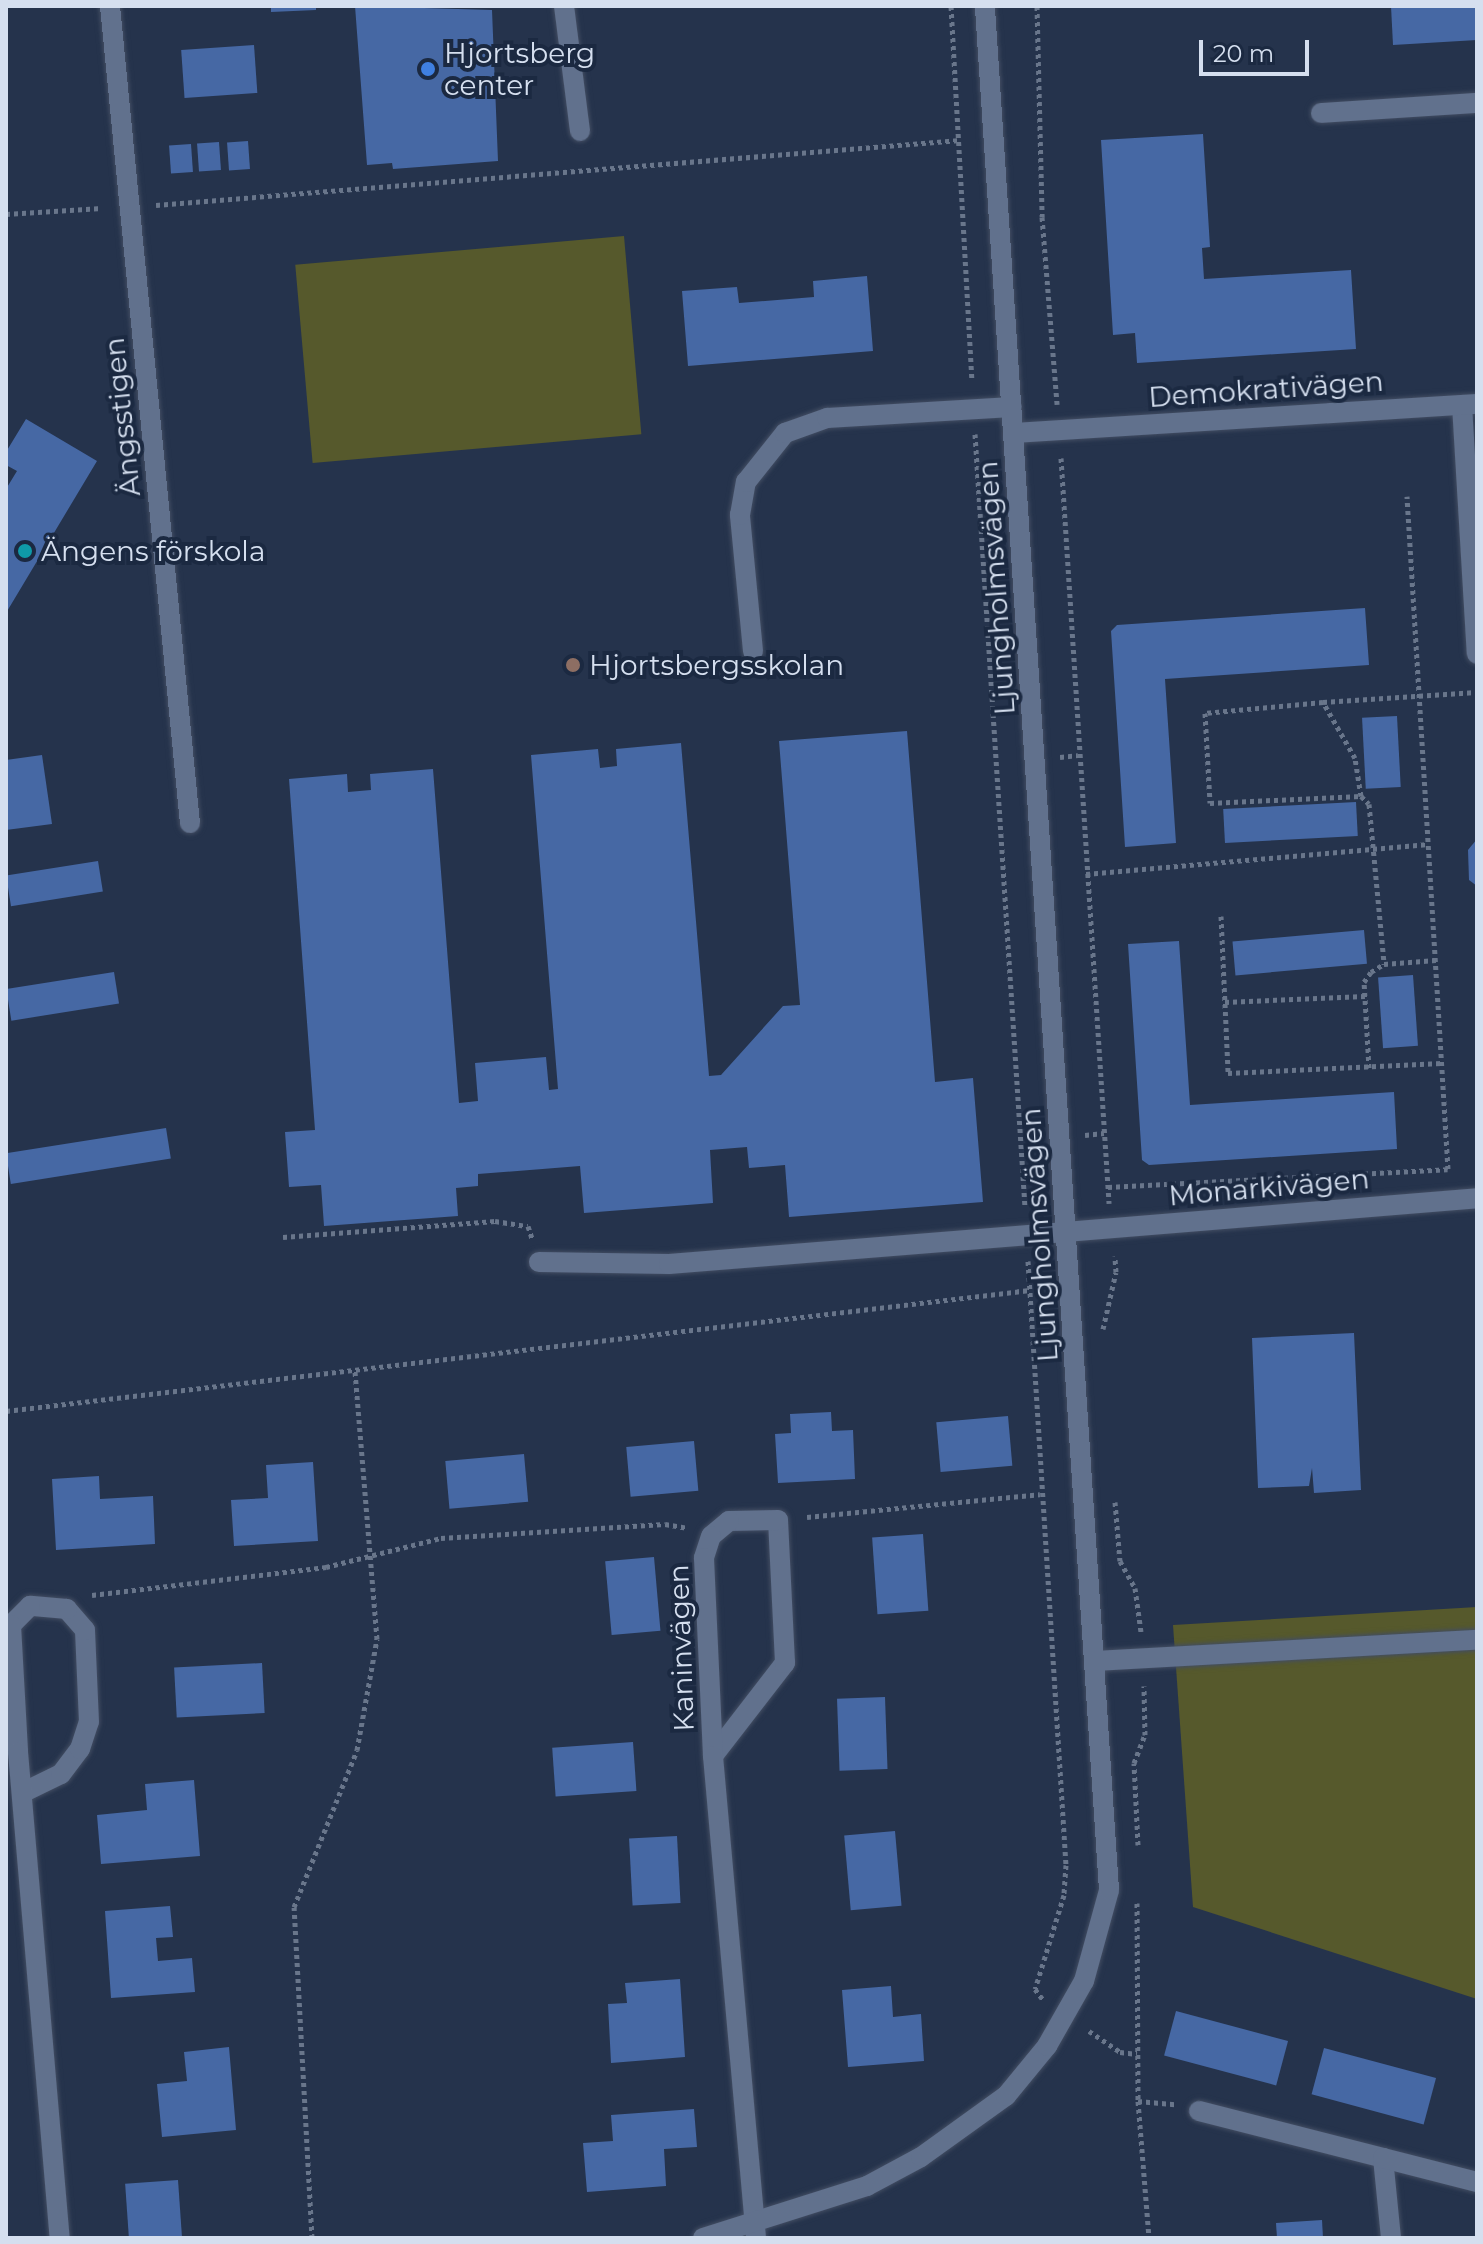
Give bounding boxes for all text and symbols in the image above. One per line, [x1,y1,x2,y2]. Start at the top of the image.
scale bar [1203,24,1313,74]
place label: Hjortsberg center [444,36,595,102]
text: 20 m [1213,39,1274,68]
marker: Hjortsberg center [419,60,437,78]
street label: Ängsstigen [97,336,147,498]
street label: Demokrativägen [1147,364,1385,414]
street label: Ljungholmsvägen [970,460,1022,716]
place label: Ängens förskola [41,534,265,568]
marker: Ängens förskola [16,542,34,560]
place label: Hjortsbergsskolan [589,648,844,682]
marker: Hjortsbergsskolan [564,656,582,674]
street label: Ljungholmsvägen [1013,1107,1065,1363]
street label: Monarkivägen [1167,1161,1371,1213]
street label: Kaninvägen [661,1564,701,1732]

